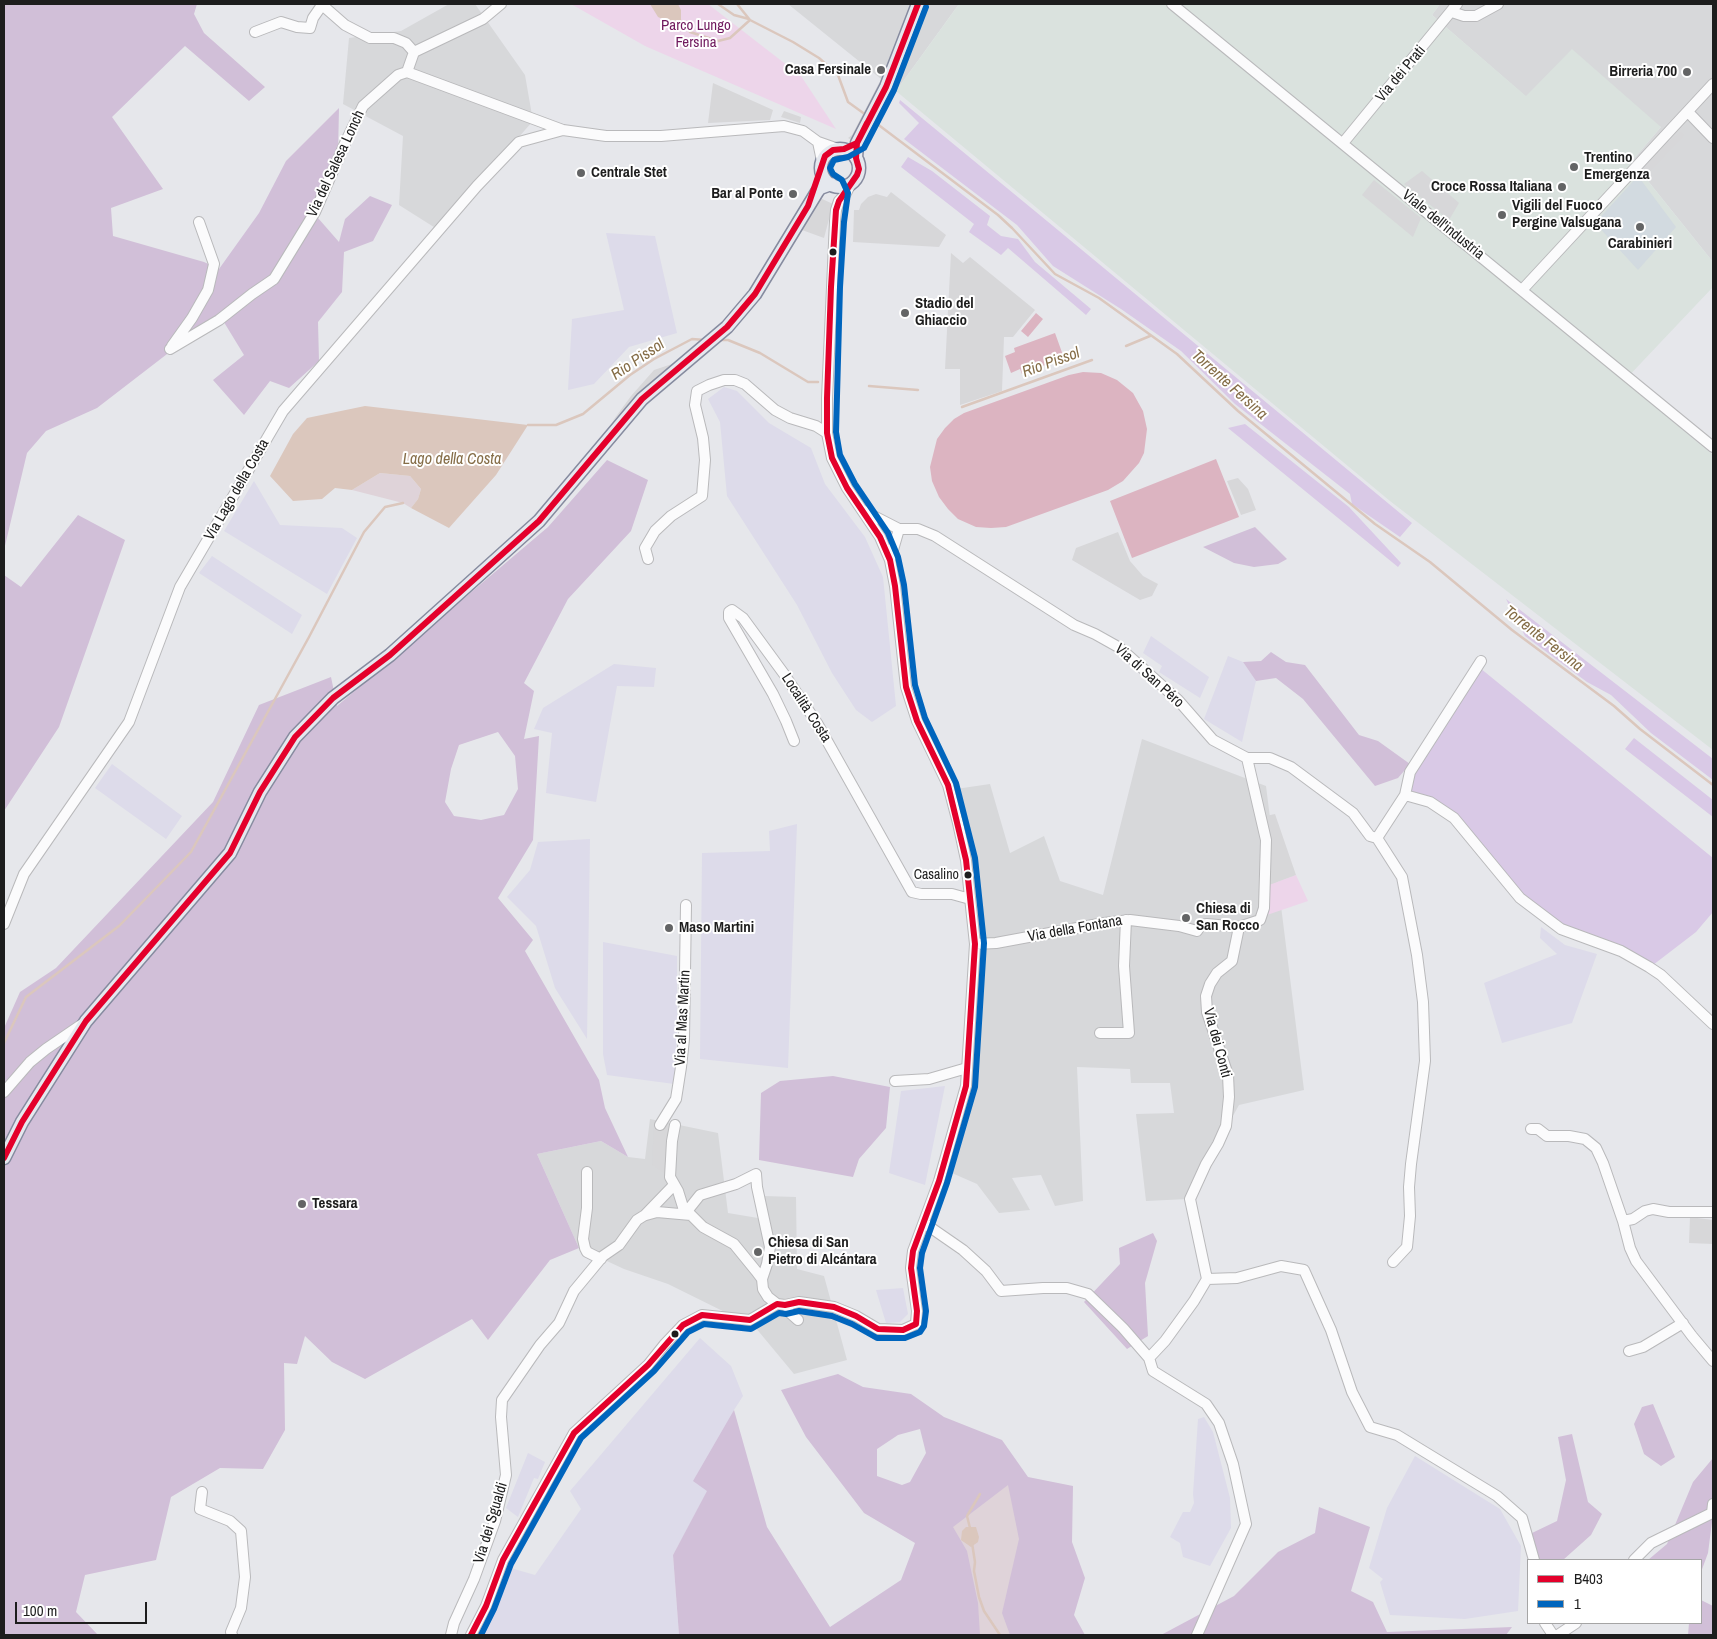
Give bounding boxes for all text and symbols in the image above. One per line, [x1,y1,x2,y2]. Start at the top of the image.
park label: Parco Lungo Fersina [661,17,731,52]
street label: Via dei Prati [1372,42,1430,106]
place label: Casa Fersinale [785,61,871,79]
place label: Birreria 700 [1609,63,1677,81]
marker: Casa Fersinale [875,64,887,76]
marker: Birreria 700 [1681,66,1693,78]
street label: Via del Salesa Lonch [303,108,369,220]
place label: Trentino Emergenza [1584,149,1650,184]
marker: Trentino Emergenza [1568,161,1580,173]
place label: Centrale Stet [591,164,667,182]
marker: Centrale Stet [575,167,587,179]
place label: Croce Rossa Italiana [1431,178,1552,196]
marker: Croce Rossa Italiana [1556,181,1568,193]
place label: Bar al Ponte [711,185,783,203]
street label: Viale dell'industria [1398,186,1488,264]
marker: Bar al Ponte [787,188,799,200]
place label: Vigili del Fuoco Pergine Valsugana [1512,197,1621,232]
marker: Vigili del Fuoco Pergine Valsugana [1496,209,1508,221]
marker: Carabinieri [1634,221,1646,233]
place label: Carabinieri [1608,235,1672,253]
unlabelled marker [828,247,838,257]
place label: Stadio del Ghiaccio [915,295,974,330]
marker: Stadio del Ghiaccio [899,307,911,319]
water label: Rio Pissol [608,335,668,385]
water label: Rio Pissol [1020,344,1082,382]
water label: Torrente Fersina [1187,346,1271,424]
street label: Via Lago della Costa [201,436,273,544]
water label: Lago della Costa [403,450,501,470]
water label: Torrente Fersina [1499,602,1587,676]
street label: Via di San Péro [1111,640,1187,712]
street label: Località Costa [777,670,835,746]
place label: Casalino [914,867,959,883]
marker: Casalino [963,870,973,880]
place label: Chiesa di San Rocco [1196,900,1260,935]
street label: Via della Fontana [1026,912,1124,946]
marker: Chiesa di San Rocco [1180,912,1192,924]
place label: Maso Martini [679,919,754,937]
marker: Maso Martini [663,922,675,934]
street label: Via al Mas Martin [671,970,695,1066]
street label: Via dei Conti [1199,1006,1235,1080]
place label: Tessara [312,1195,358,1213]
marker: Tessara [296,1198,308,1210]
place label: Chiesa di San Pietro di Alcántara [768,1234,877,1269]
marker: Chiesa di San Pietro di Alcántara [752,1246,764,1258]
unlabelled marker [670,1329,680,1339]
street label: Via dei Sgualdi [470,1480,512,1566]
legend [1527,1559,1702,1624]
text: B403 [1574,1568,1603,1589]
scale bar [18,1592,150,1624]
text: 1 [1574,1593,1581,1614]
text: 100 m [23,1600,57,1621]

